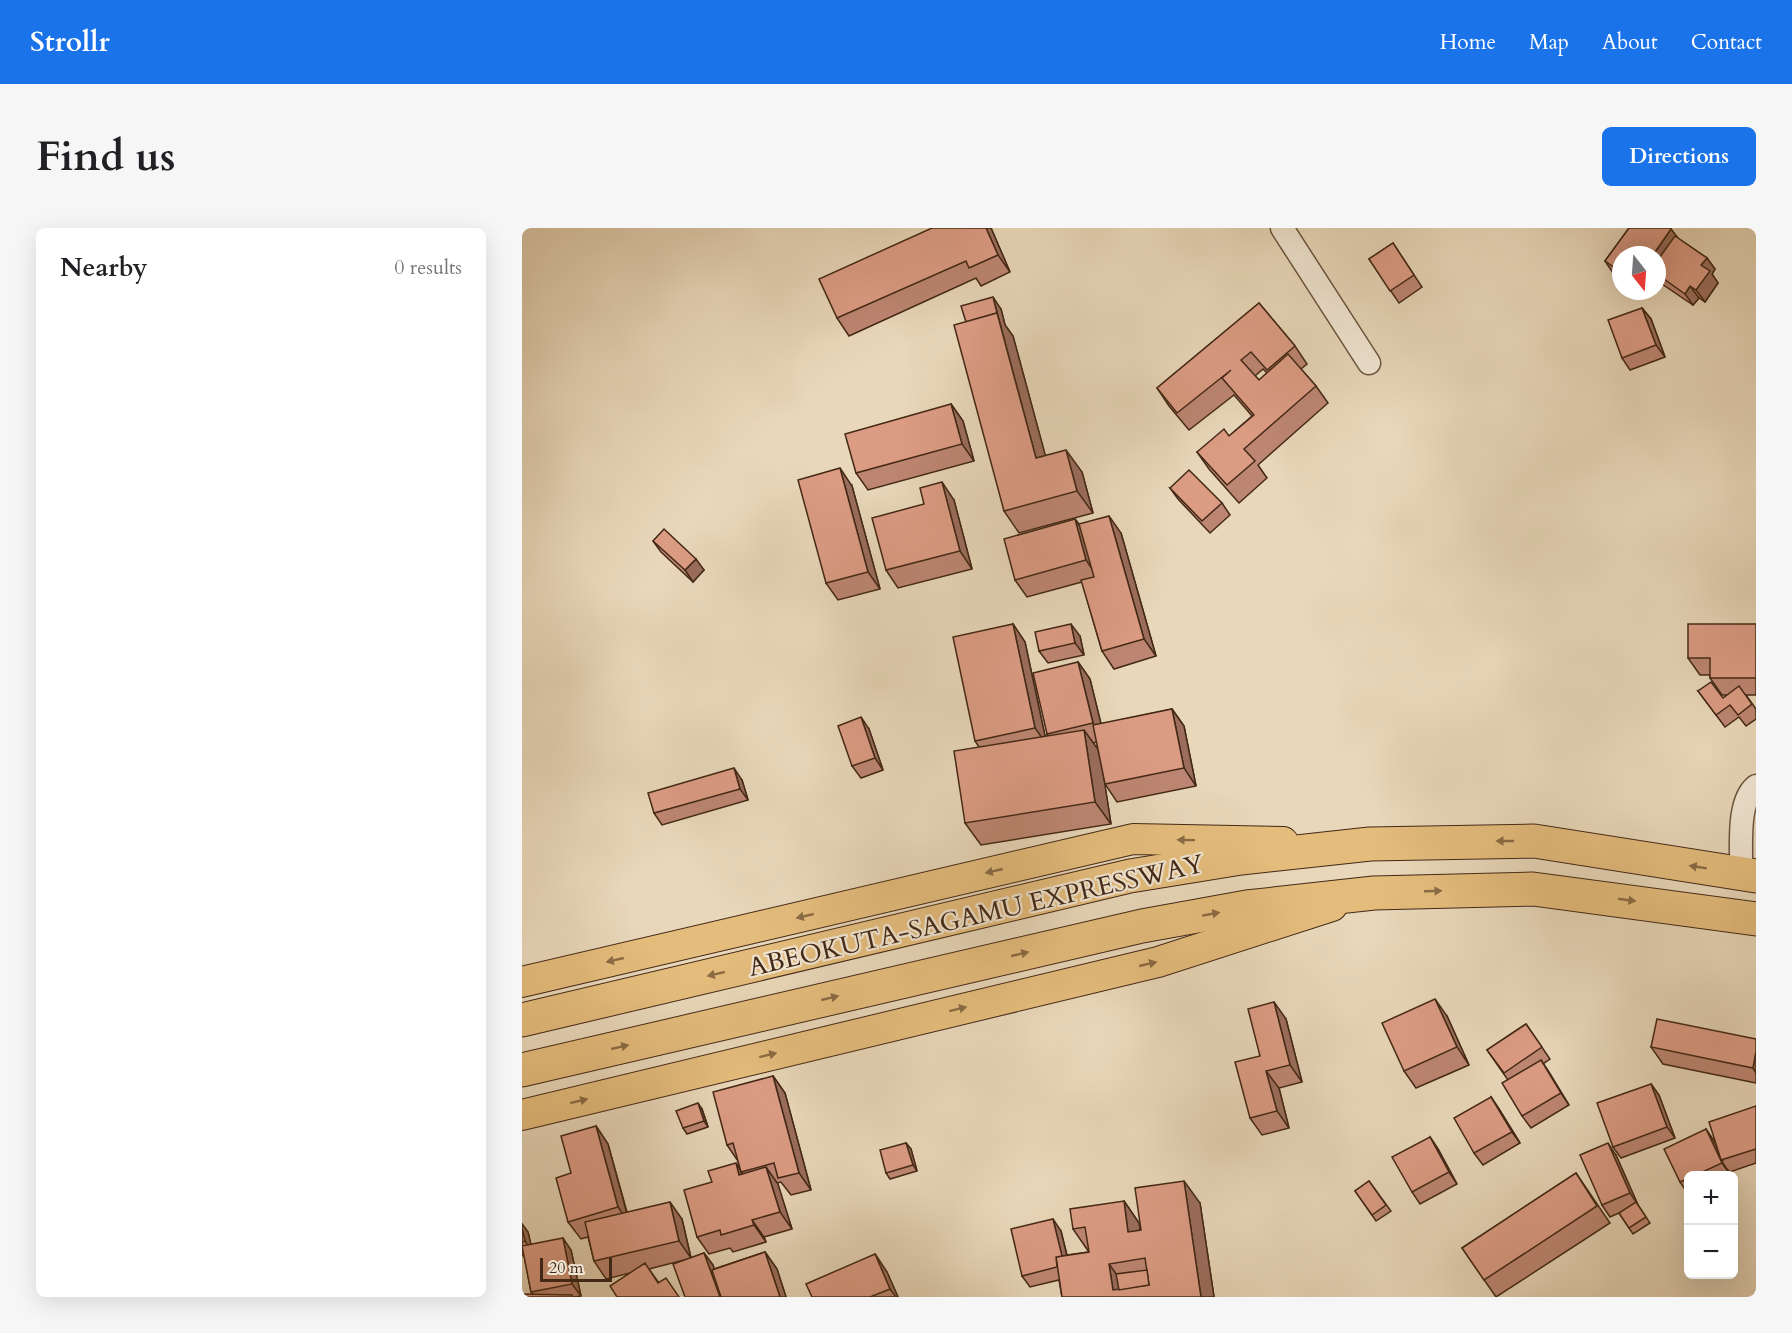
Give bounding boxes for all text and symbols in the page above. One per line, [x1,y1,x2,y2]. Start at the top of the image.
text: Strollr [30,23,110,61]
text: Home [1440,28,1496,57]
text: Map [1529,28,1569,57]
text: About [1602,28,1658,57]
text: Contact [1691,28,1762,57]
button: Directions [1602,127,1756,186]
text: Find us [36,128,176,185]
north arrow [1612,246,1666,300]
text: Nearby [60,250,148,285]
text: 0 results [394,254,462,281]
one-way arrow [1176,835,1195,845]
one-way arrow [1496,836,1515,846]
street label: ABEOKUTA-SAGAMU EXPRESSWAY [745,846,1208,985]
one-way arrow [1689,862,1708,871]
one-way arrow [985,867,1004,877]
one-way arrow [1423,886,1442,895]
one-way arrow [1618,896,1637,905]
one-way arrow [1202,909,1221,918]
one-way arrow [795,911,814,921]
one-way arrow [1011,949,1030,959]
one-way arrow [605,956,624,965]
one-way arrow [1138,959,1157,968]
one-way arrow [707,969,726,979]
one-way arrow [821,993,840,1002]
one-way arrow [949,1003,967,1013]
one-way arrow [611,1042,630,1051]
one-way arrow [759,1049,777,1059]
one-way arrow [570,1096,588,1106]
map controls [1684,1171,1738,1279]
button: + [1684,1171,1738,1225]
button: − [1684,1225,1738,1279]
scale bar [540,1255,612,1282]
text: 20 m [549,1257,583,1279]

